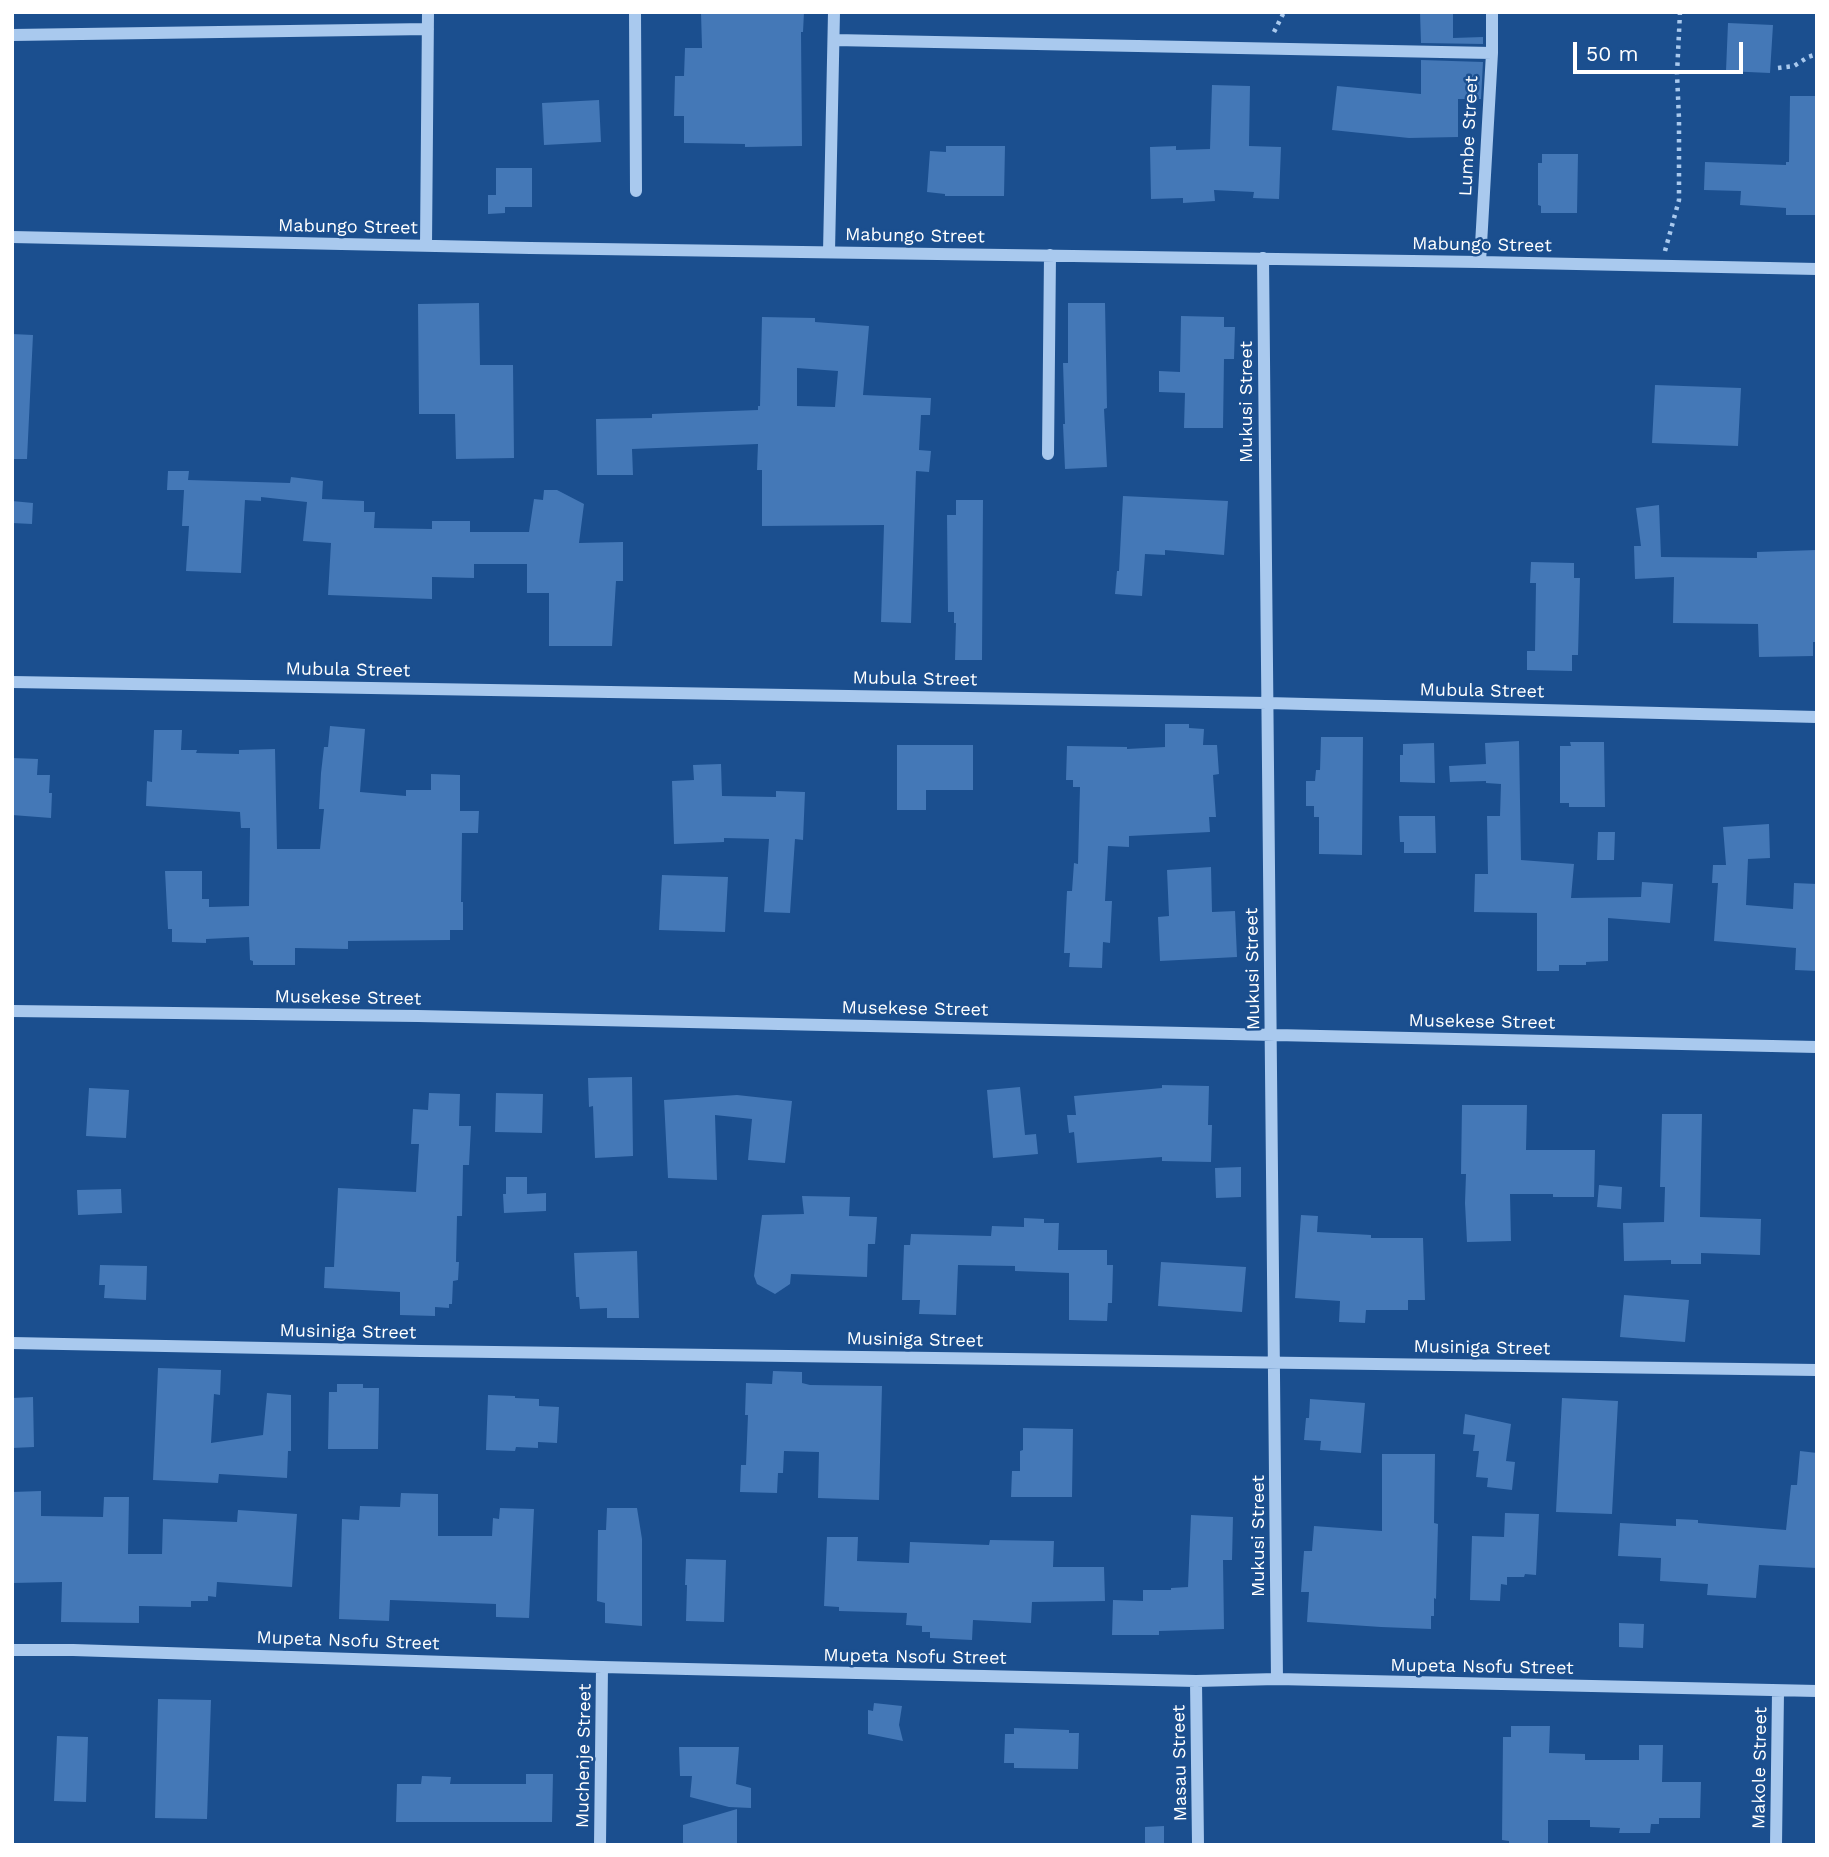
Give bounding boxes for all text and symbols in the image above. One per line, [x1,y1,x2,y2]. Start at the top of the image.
scale bar [1577,28,1747,72]
text: 50 m [1586,41,1638,66]
street label: Lumbe Street [1455,75,1483,197]
street label: Mabungo Street [278,215,418,239]
street label: Mabungo Street [845,224,985,248]
street label: Mabungo Street [1412,233,1552,257]
street label: Mukusi Street [1236,341,1258,463]
street label: Mubula Street [285,658,411,682]
street label: Mubula Street [852,667,978,691]
street label: Mubula Street [1419,679,1545,703]
street label: Mukusi Street [1241,908,1265,1030]
street label: Musekese Street [274,986,422,1010]
street label: Musekese Street [841,997,989,1021]
street label: Musekese Street [1408,1010,1556,1034]
street label: Musiniga Street [280,1320,416,1344]
street label: Musiniga Street [847,1328,983,1352]
street label: Musiniga Street [1414,1336,1550,1360]
street label: Mukusi Street [1248,1475,1270,1597]
street label: Mupeta Nsofu Street [256,1627,440,1655]
street label: Mupeta Nsofu Street [823,1645,1007,1669]
street label: Mupeta Nsofu Street [1390,1655,1574,1679]
street label: Muchenje Street [572,1684,596,1828]
street label: Masau Street [1168,1705,1192,1821]
street label: Makole Street [1748,1707,1772,1829]

